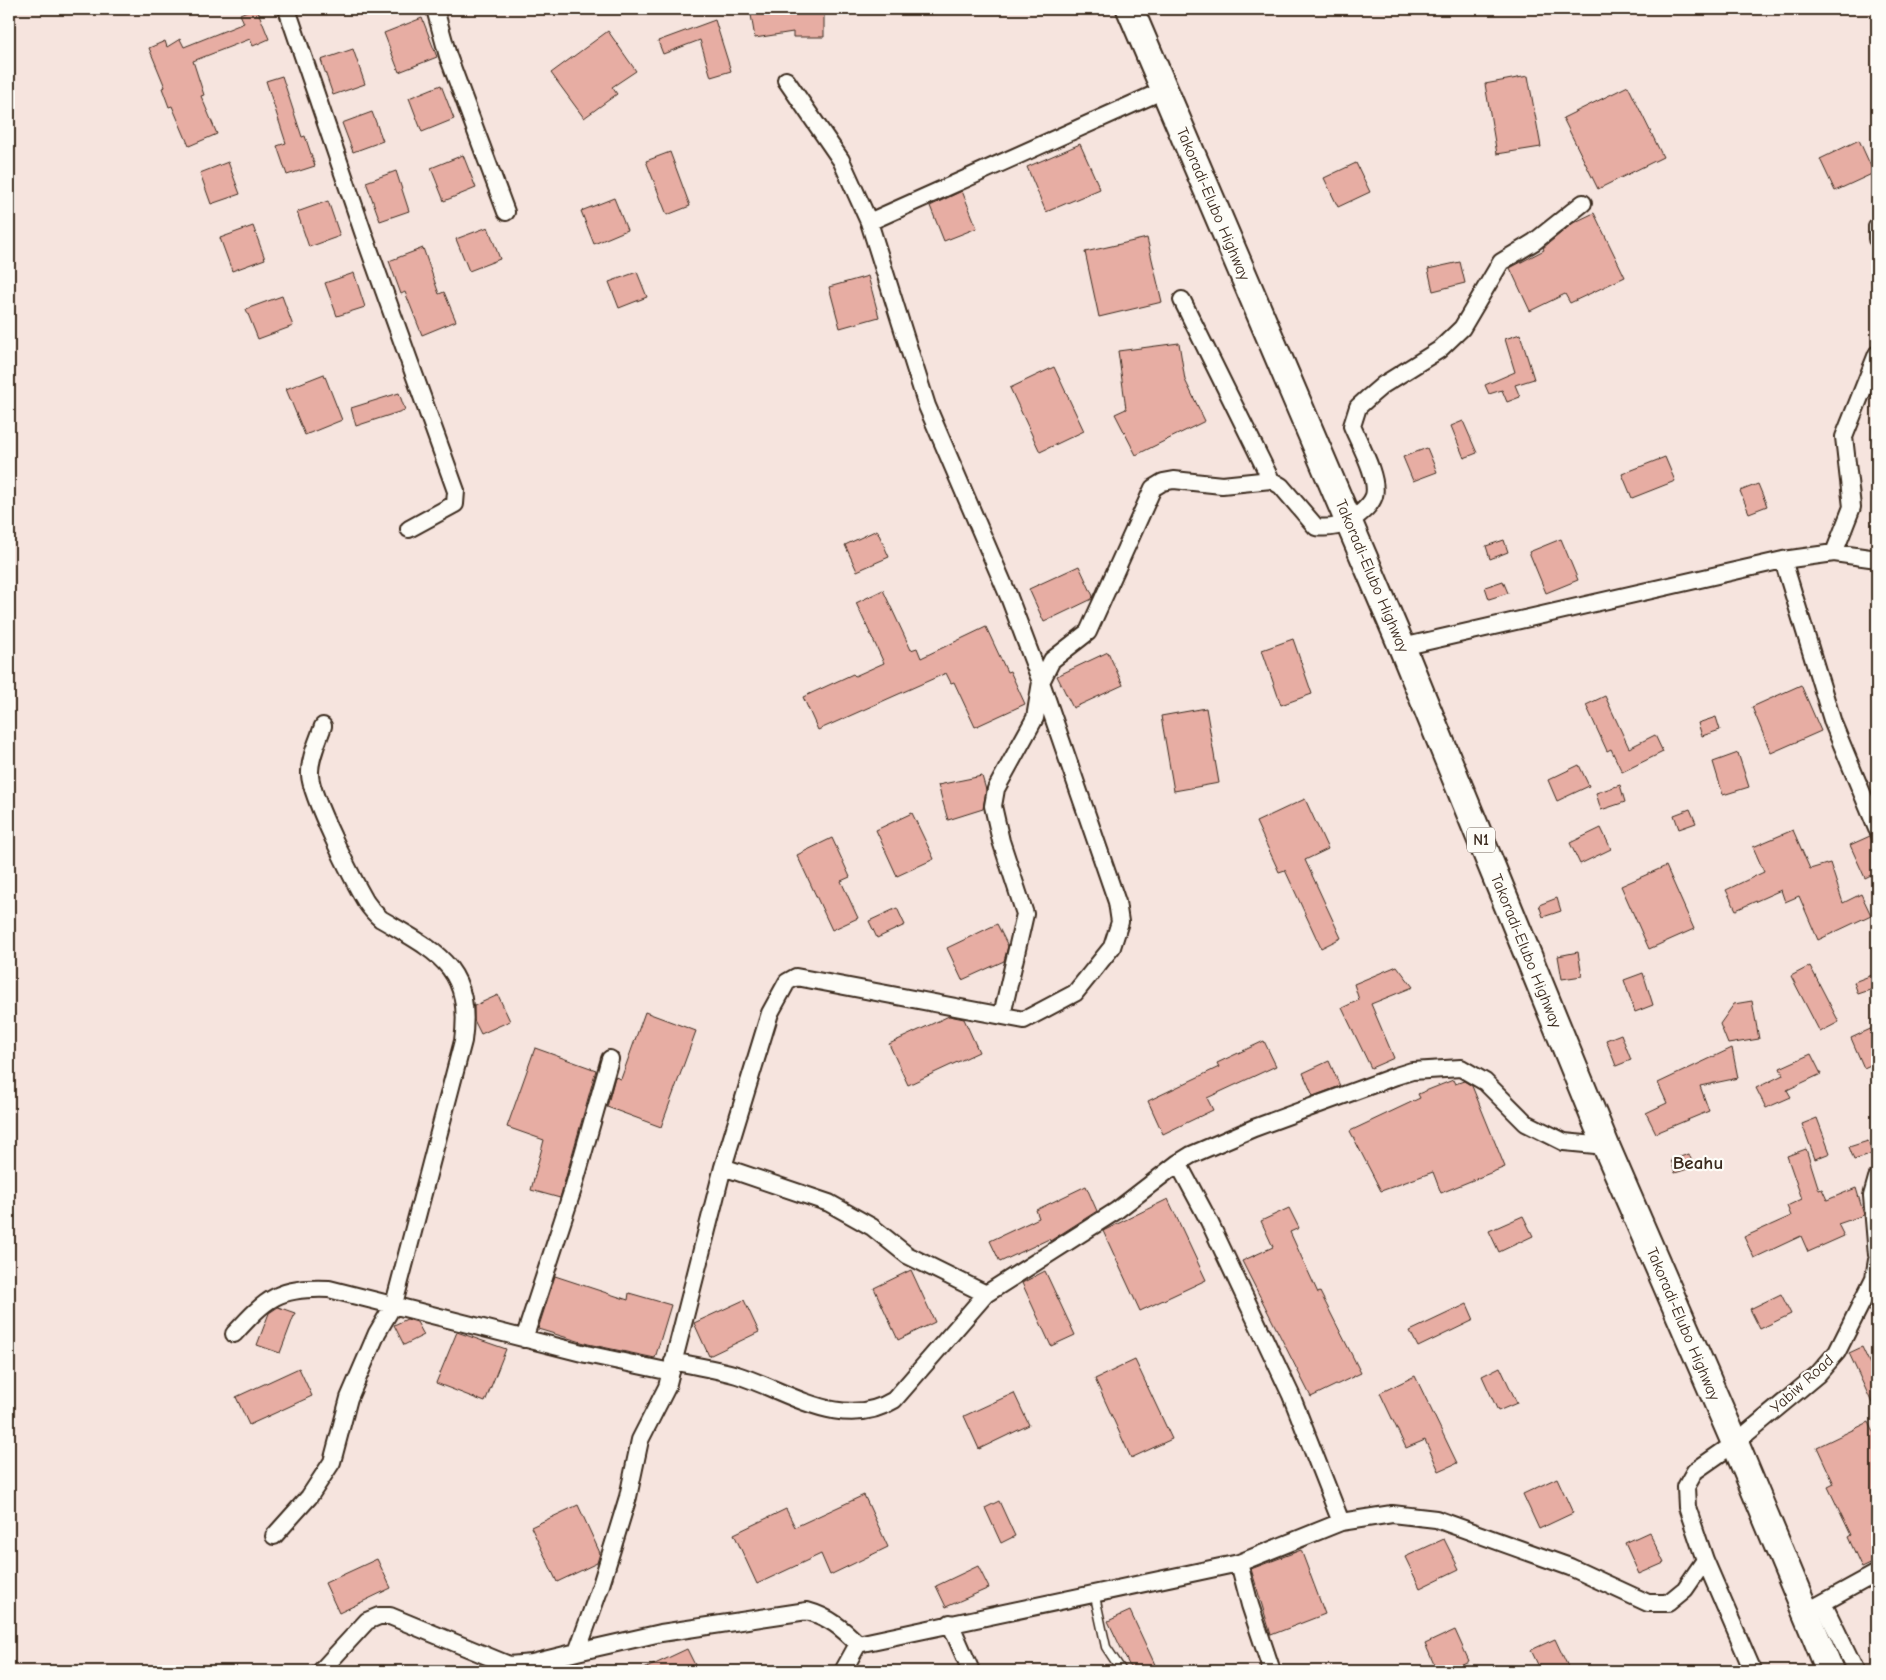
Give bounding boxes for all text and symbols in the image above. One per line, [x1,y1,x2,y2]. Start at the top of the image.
street label: Takoradi-Elubo Highway [1173,125,1254,284]
street label: Takoradi-Elubo Highway [1332,497,1413,656]
road number: N1 [1467,828,1495,852]
street label: Takoradi-Elubo Highway [1487,871,1565,1031]
district label: Beahu [1673,1152,1723,1174]
street label: Takoradi-Elubo Highway [1643,1245,1724,1404]
street label: Yabiw Road [1767,1351,1837,1417]

